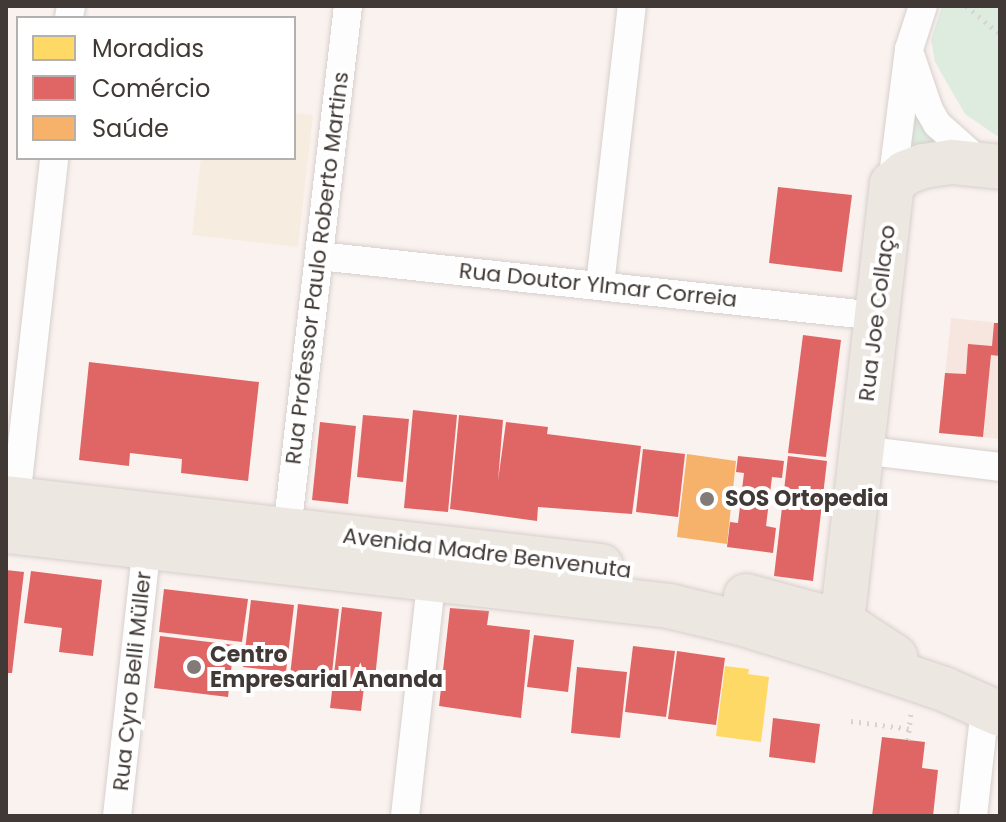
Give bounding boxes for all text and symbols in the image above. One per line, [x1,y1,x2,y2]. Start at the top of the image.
legend [16,16,296,160]
text: Moradias [92,32,204,65]
street label: Rua Professor Paulo Roberto Martins [280,70,354,466]
text: Comércio [92,72,210,105]
text: Saúde [92,112,169,145]
street label: Rua Joe Collaço [853,223,901,403]
street label: Rua Doutor Ylmar Correia [458,257,738,313]
place label: SOS Ortopedia [725,486,889,512]
marker: SOS Ortopedia [696,488,718,510]
street label: Avenida Madre Benvenuta [341,522,633,584]
street label: Rua Cyro Belli Müller [107,570,157,792]
place label: Centro Empresarial Ananda [210,641,443,692]
marker: Centro Empresarial Ananda [185,658,203,676]

